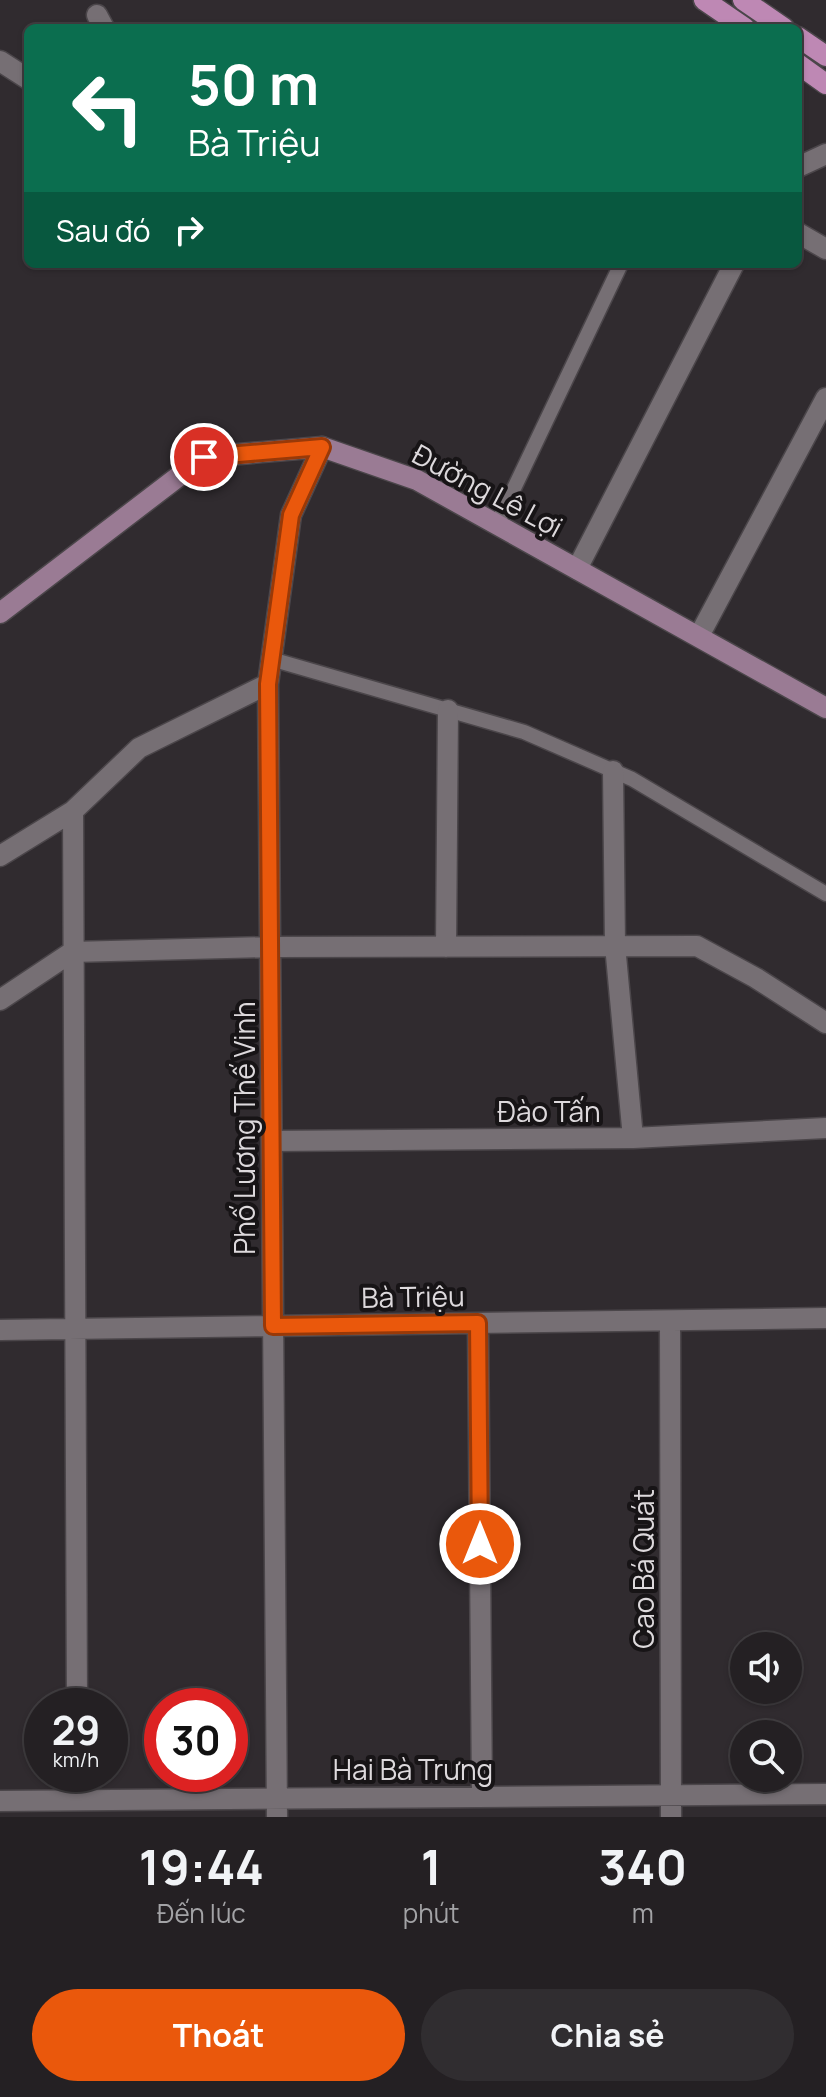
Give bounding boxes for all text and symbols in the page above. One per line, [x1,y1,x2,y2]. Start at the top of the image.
text: 50 m [188,45,319,122]
icon: left [56,56,160,160]
text: Bà Triệu [188,118,321,167]
icon: right [167,208,211,252]
text: Sau đó [56,210,151,251]
pin [170,423,238,491]
icon: arrive [182,435,226,479]
street label: Đường Lê Lợi [406,435,570,545]
street label: Phố Lương Thế Vinh [225,1001,263,1255]
street label: Đào Tấn [497,1092,601,1130]
street label: Bà Triệu [361,1276,465,1316]
street label: Cao Bá Quát [624,1489,662,1649]
position arrow [438,1502,522,1586]
map controls [730,1632,802,1792]
button: sound [730,1632,802,1704]
speed limit sign: 30 [144,1688,248,1792]
text: 29 [52,1702,100,1757]
button: search [730,1720,802,1792]
text: km/h [53,1746,99,1773]
street label: Hai Bà Trưng [333,1750,493,1788]
text: 19:44 [139,1834,264,1899]
text: 1 [421,1834,442,1899]
text: 340 [598,1834,687,1899]
text: Đến lúc [157,1895,246,1931]
text: phút [403,1895,460,1931]
text: m [632,1895,654,1931]
button: Thoát [32,1989,405,2081]
button: Chia sẻ [421,1989,794,2081]

